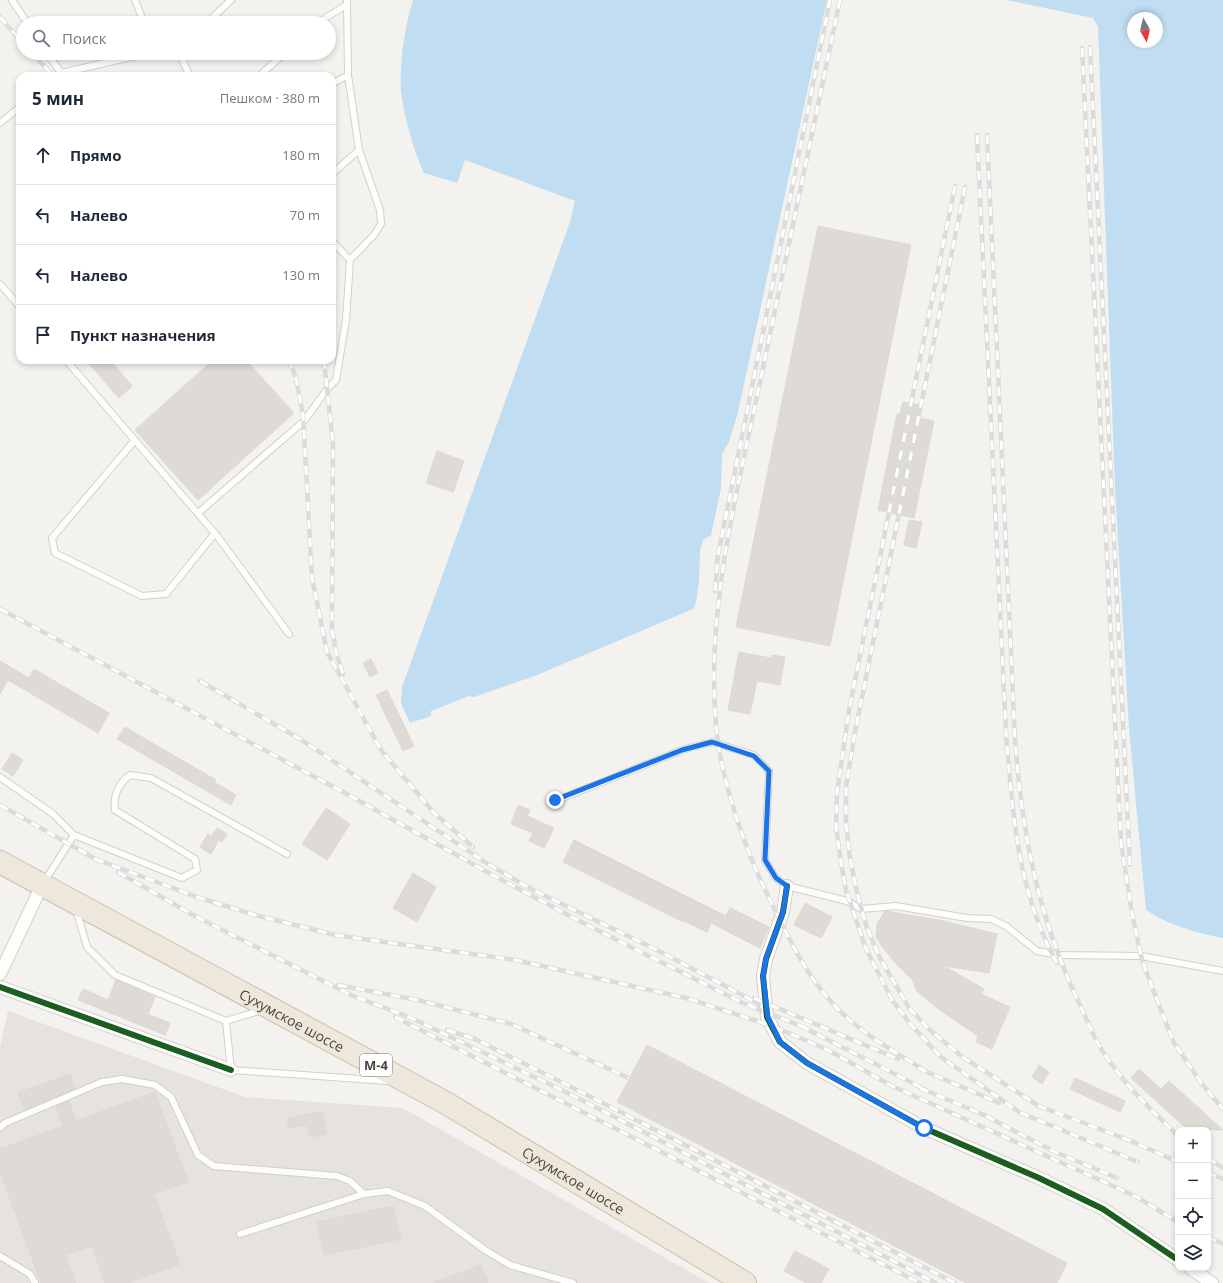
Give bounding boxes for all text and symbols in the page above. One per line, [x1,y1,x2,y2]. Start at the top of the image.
north arrow [1127,12,1163,48]
search box [16,16,336,60]
icon: search [30,27,52,49]
text: Поиск [62,28,106,48]
text: 5 мин [32,87,84,110]
text: Пешком · 380 m [220,89,320,107]
icon: ahead [32,144,54,166]
text: Прямо [70,145,122,165]
text: 180 m [282,146,320,164]
icon: left [32,204,54,226]
text: Налево [70,205,128,225]
text: 70 m [290,206,320,224]
icon: left [32,264,54,286]
text: Налево [70,265,128,285]
text: 130 m [282,266,320,284]
icon: arrive [32,324,54,346]
text: Пункт назначения [70,325,216,345]
route end [546,791,564,809]
street label: Сухумское шоссе [236,984,348,1056]
road number: М-4 [360,1054,392,1076]
route start [915,1119,933,1137]
map controls [1175,1127,1211,1271]
button: + [1175,1127,1211,1163]
street label: Сухумское шоссе [519,1142,629,1218]
button: − [1175,1163,1211,1199]
button: locate [1175,1199,1211,1235]
button: layers [1175,1235,1211,1271]

